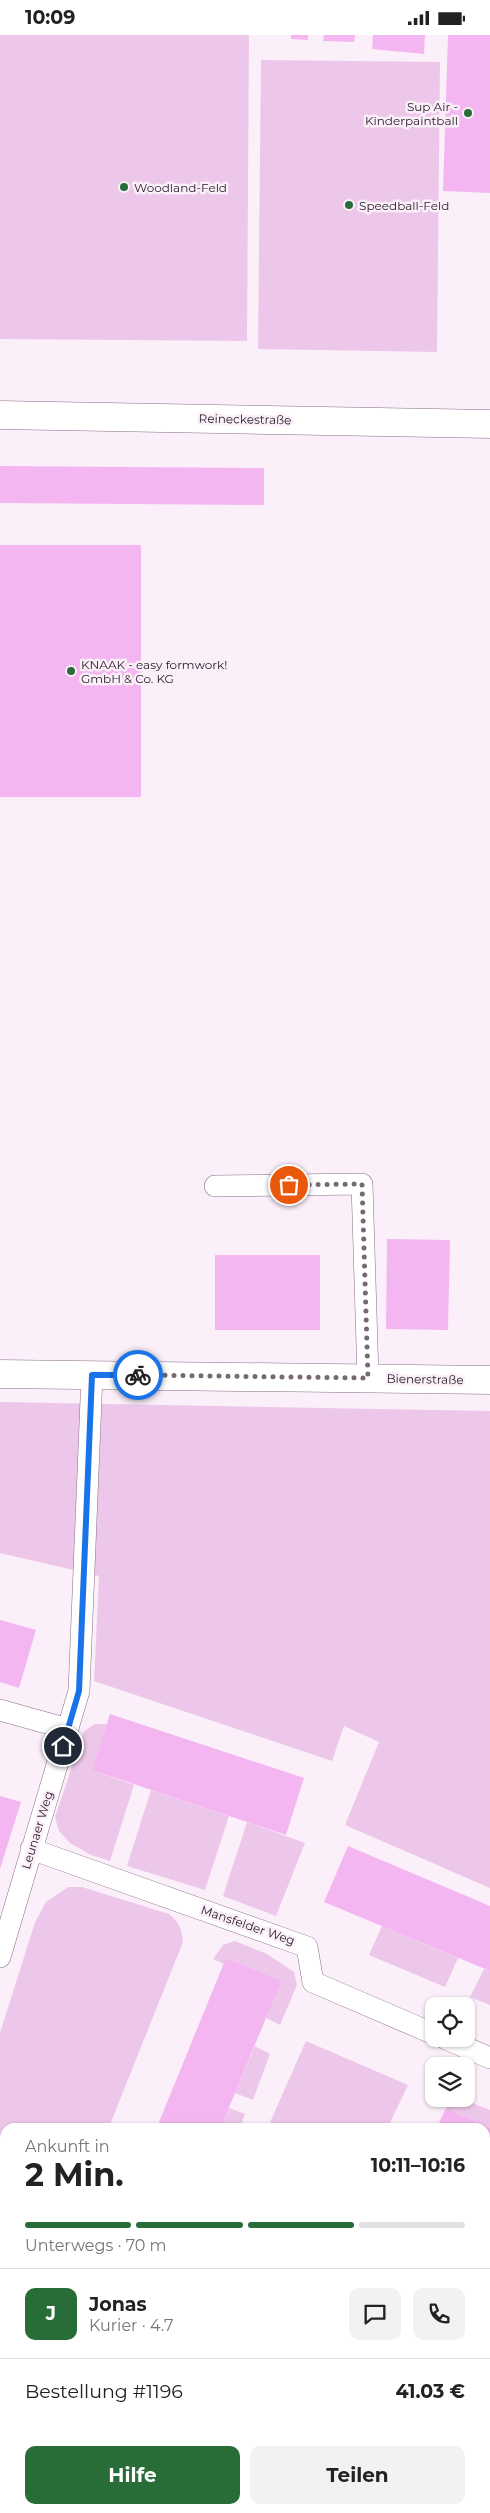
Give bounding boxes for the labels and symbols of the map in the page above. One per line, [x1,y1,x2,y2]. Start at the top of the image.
place label: Sup Air - Kinderpaintball [365,99,458,128]
marker: Sup Air - Kinderpaintball [462,107,474,119]
place label: Woodland-Feld [134,180,227,195]
marker: Woodland-Feld [118,181,130,193]
place label: Speedball-Feld [359,198,449,213]
marker: Speedball-Feld [343,199,355,211]
street label: Reineckestraße [199,411,291,427]
place label: KNAAK - easy formwork! GmbH & Co. KG [81,657,227,686]
marker: KNAAK - easy formwork! GmbH & Co. KG [65,665,77,677]
pin [268,1164,310,1206]
courier [113,1350,163,1400]
street label: Bienerstraße [386,1371,464,1387]
pin [42,1725,84,1767]
street label: Leunaer Weg [18,1789,56,1871]
street label: Mansfelder Weg [199,1902,297,1948]

